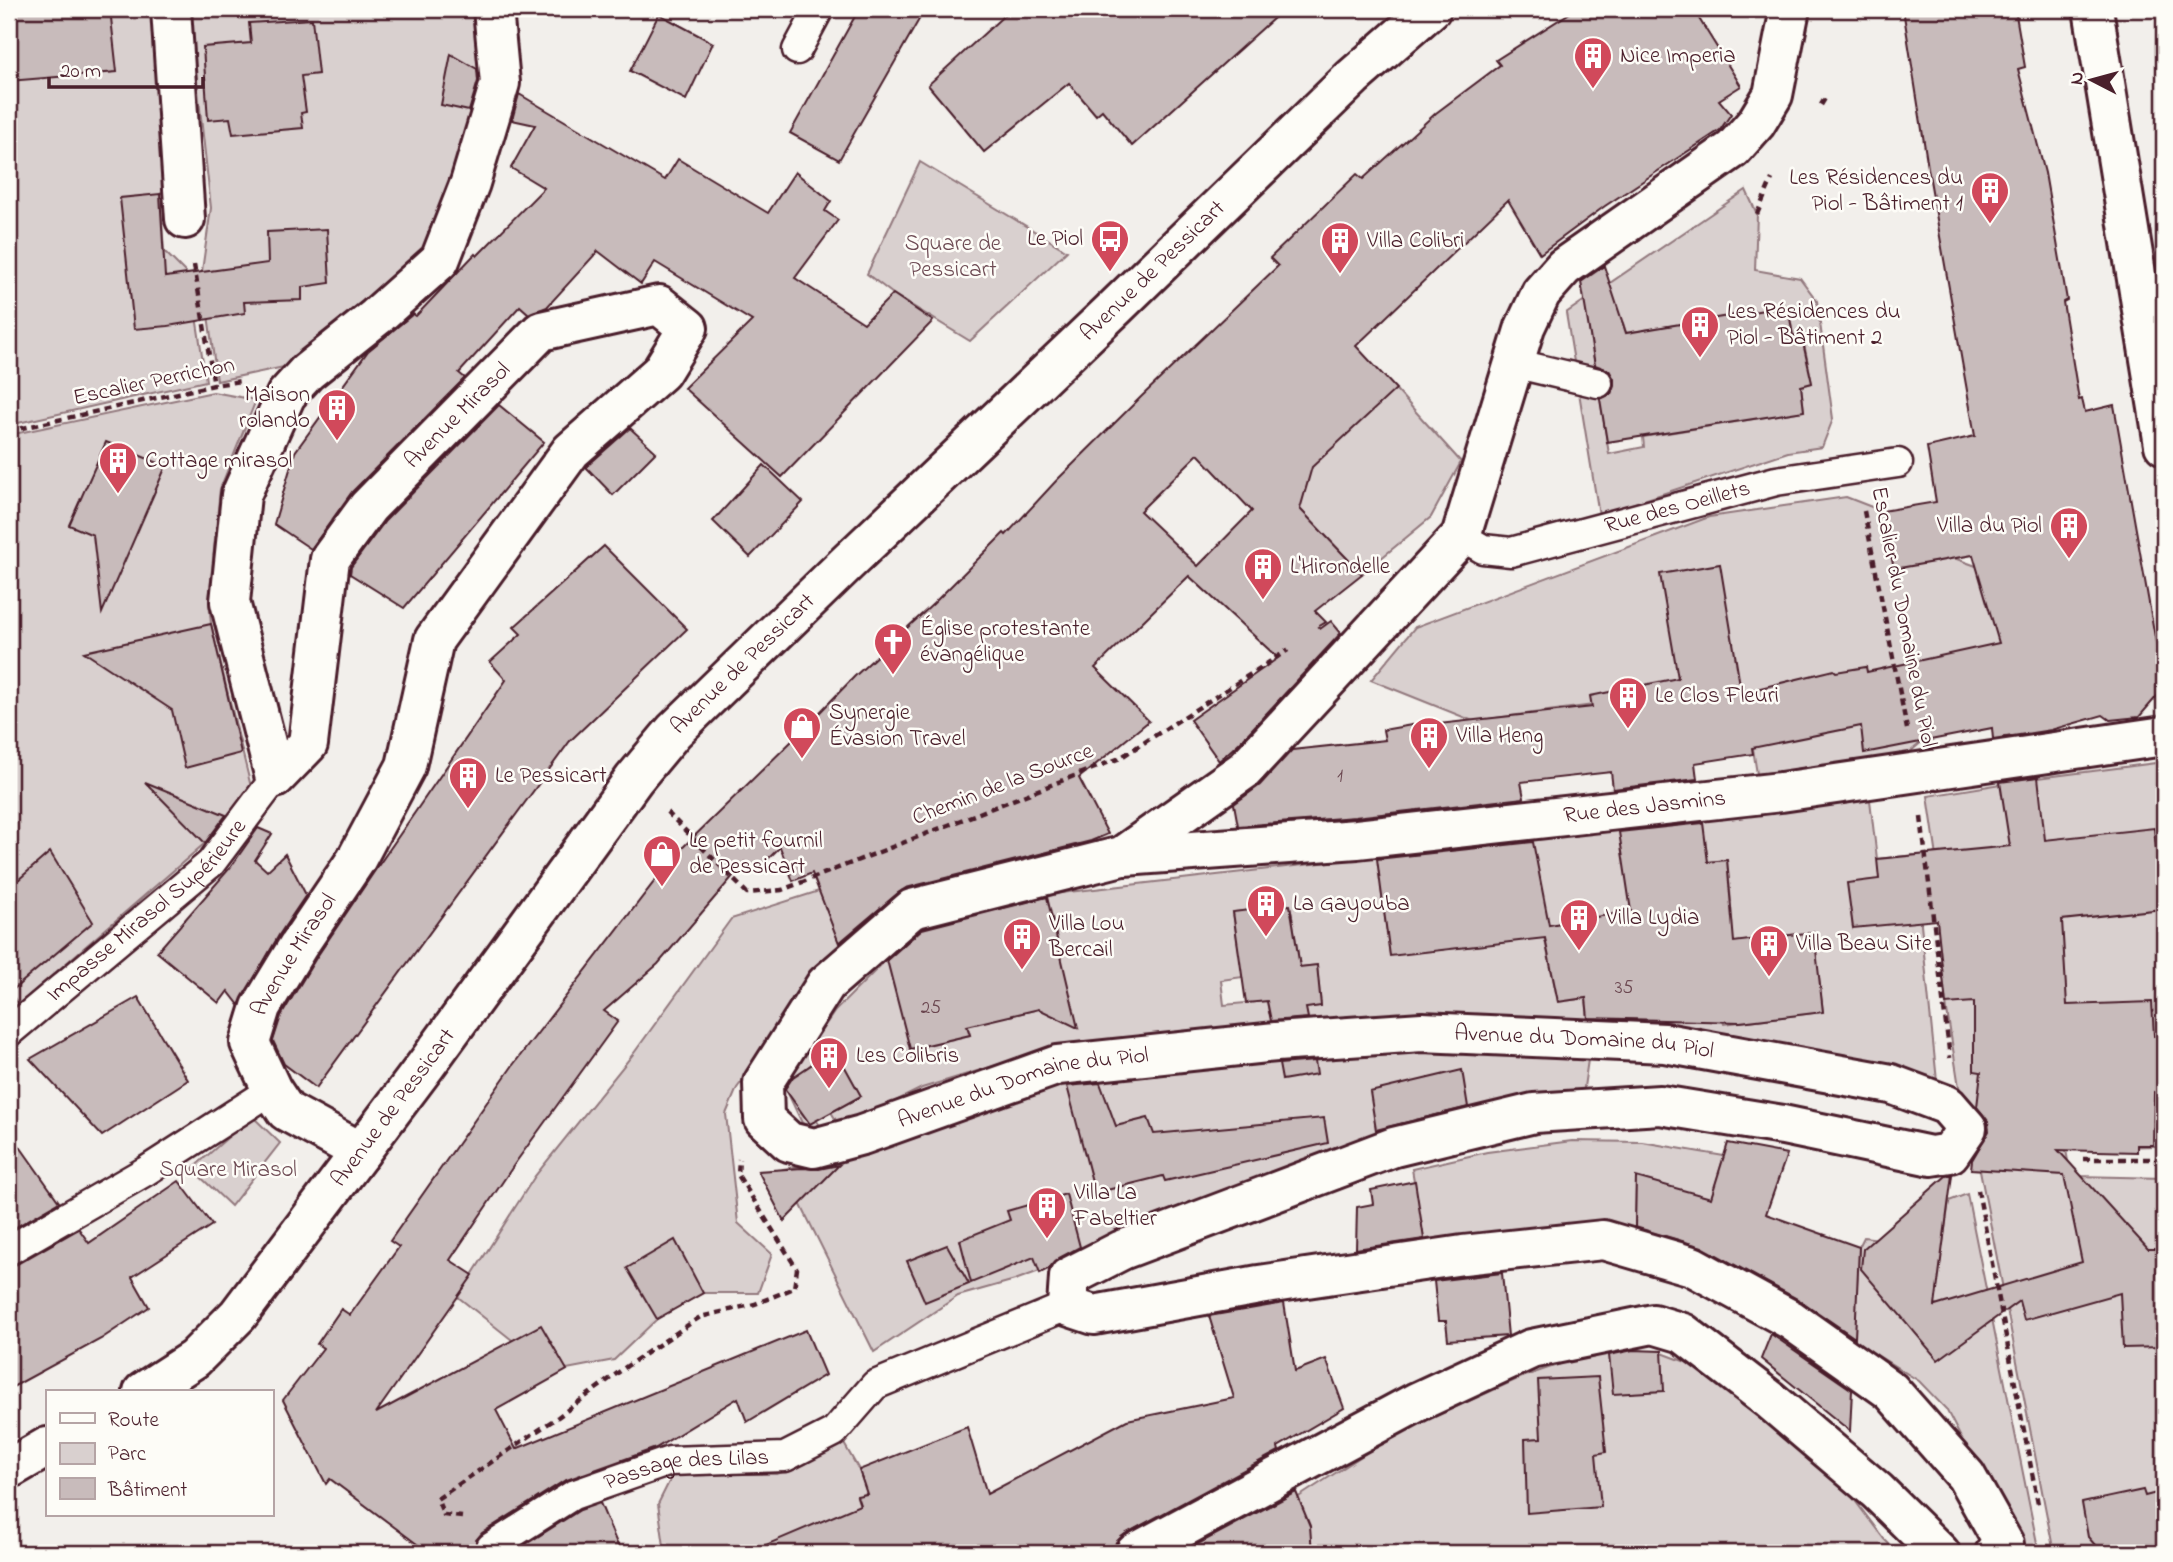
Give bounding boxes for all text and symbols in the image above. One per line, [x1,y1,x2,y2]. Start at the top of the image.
building icon: Nice Imperia [1572,35,1614,90]
place label: Nice Imperia [1620,40,1736,73]
scale bar [49,46,203,90]
north arrow [2058,46,2128,116]
text: 20 m [60,57,101,87]
text: N [2063,71,2092,86]
place label: Les Résidences du Piol - Bâtiment 1 [1789,162,1963,221]
building icon: Les Résidences du Piol - Bâtiment 1 [1969,170,2011,225]
street label: Avenue de Pessicart [1073,193,1233,349]
bus stop icon: Le Piol [1089,218,1131,273]
building icon: Villa Colibri [1319,220,1361,275]
place label: Le Piol [1027,223,1083,256]
place label: Villa Colibri [1366,225,1464,258]
park label: Square de Pessicart [905,228,1002,287]
place label: Les Résidences du Piol - Bâtiment 2 [1727,296,1901,355]
building icon: Les Résidences du Piol - Bâtiment 2 [1679,304,1721,359]
street label: Escalier Perrichon [70,349,238,415]
street label: Avenue Mirasol [397,355,519,477]
place label: Maison rolando [239,379,310,438]
building icon: Maison rolando [316,387,358,442]
building icon: Cottage mirasol [97,440,139,495]
place label: Cottage mirasol [145,445,292,479]
street label: Rue des Oeillets [1601,472,1754,543]
street label: Escalier du Domaine du Piol [1862,484,1944,750]
building icon: Villa du Piol [2048,505,2090,560]
place label: Villa du Piol [1936,510,2042,543]
building icon: L'Hirondelle [1242,546,1284,601]
place label: L'Hirondelle [1290,551,1391,584]
street label: Avenue de Pessicart [663,586,823,742]
place label: Église protestante évangélique [920,613,1091,673]
church icon: Église protestante évangélique [872,621,914,676]
building icon: Le Clos Fleuri [1607,675,1649,730]
place label: Le Clos Fleuri [1655,680,1779,713]
place label: Synergie Évasion Travel [829,697,966,756]
shop icon: Synergie Évasion Travel [781,705,823,760]
building icon: Villa Heng [1408,715,1450,770]
place label: Villa Heng [1455,720,1543,754]
street label: Chemin de la Source [908,735,1099,835]
building icon: Le Pessicart [447,755,489,810]
place label: Le Pessicart [495,760,607,793]
house number: 1 [1337,763,1343,790]
street label: Rue des Jasmins [1562,782,1727,832]
street label: Impasse Mirasol Supérieure [40,812,255,1010]
place label: Le petit fournil de Pessicart [689,825,823,884]
shop icon: Le petit fournil de Pessicart [641,833,683,888]
building icon: La Gayouba [1245,883,1287,938]
street label: Avenue Mirasol [243,887,345,1019]
place label: La Gayouba [1293,888,1410,923]
building icon: Villa Lydia [1558,897,1600,952]
place label: Villa Lydia [1605,902,1699,937]
place label: Villa Lou Bercail [1048,908,1125,967]
building icon: Villa Lou Bercail [1001,916,1043,971]
building icon: Villa Beau Site [1748,923,1790,978]
place label: Villa Beau Site [1795,928,1933,961]
house number: 35 [1615,975,1633,1002]
house number: 25 [921,995,941,1022]
street label: Avenue du Domaine du Piol [1454,1017,1716,1068]
street label: Avenue de Pessicart [323,1021,464,1194]
building icon: Les Colibris [808,1035,850,1090]
street label: Avenue du Domaine du Piol [893,1039,1150,1137]
place label: Les Colibris [856,1040,959,1073]
park label: Square Mirasol [159,1154,297,1187]
place label: Villa La Fabeltier [1073,1177,1158,1236]
building icon: Villa La Fabeltier [1026,1185,1068,1240]
legend [46,1390,273,1516]
text: Route [108,1406,160,1436]
text: Parc [108,1440,147,1470]
street label: Passage des Lilas [600,1441,770,1499]
text: Bâtiment [107,1476,187,1506]

